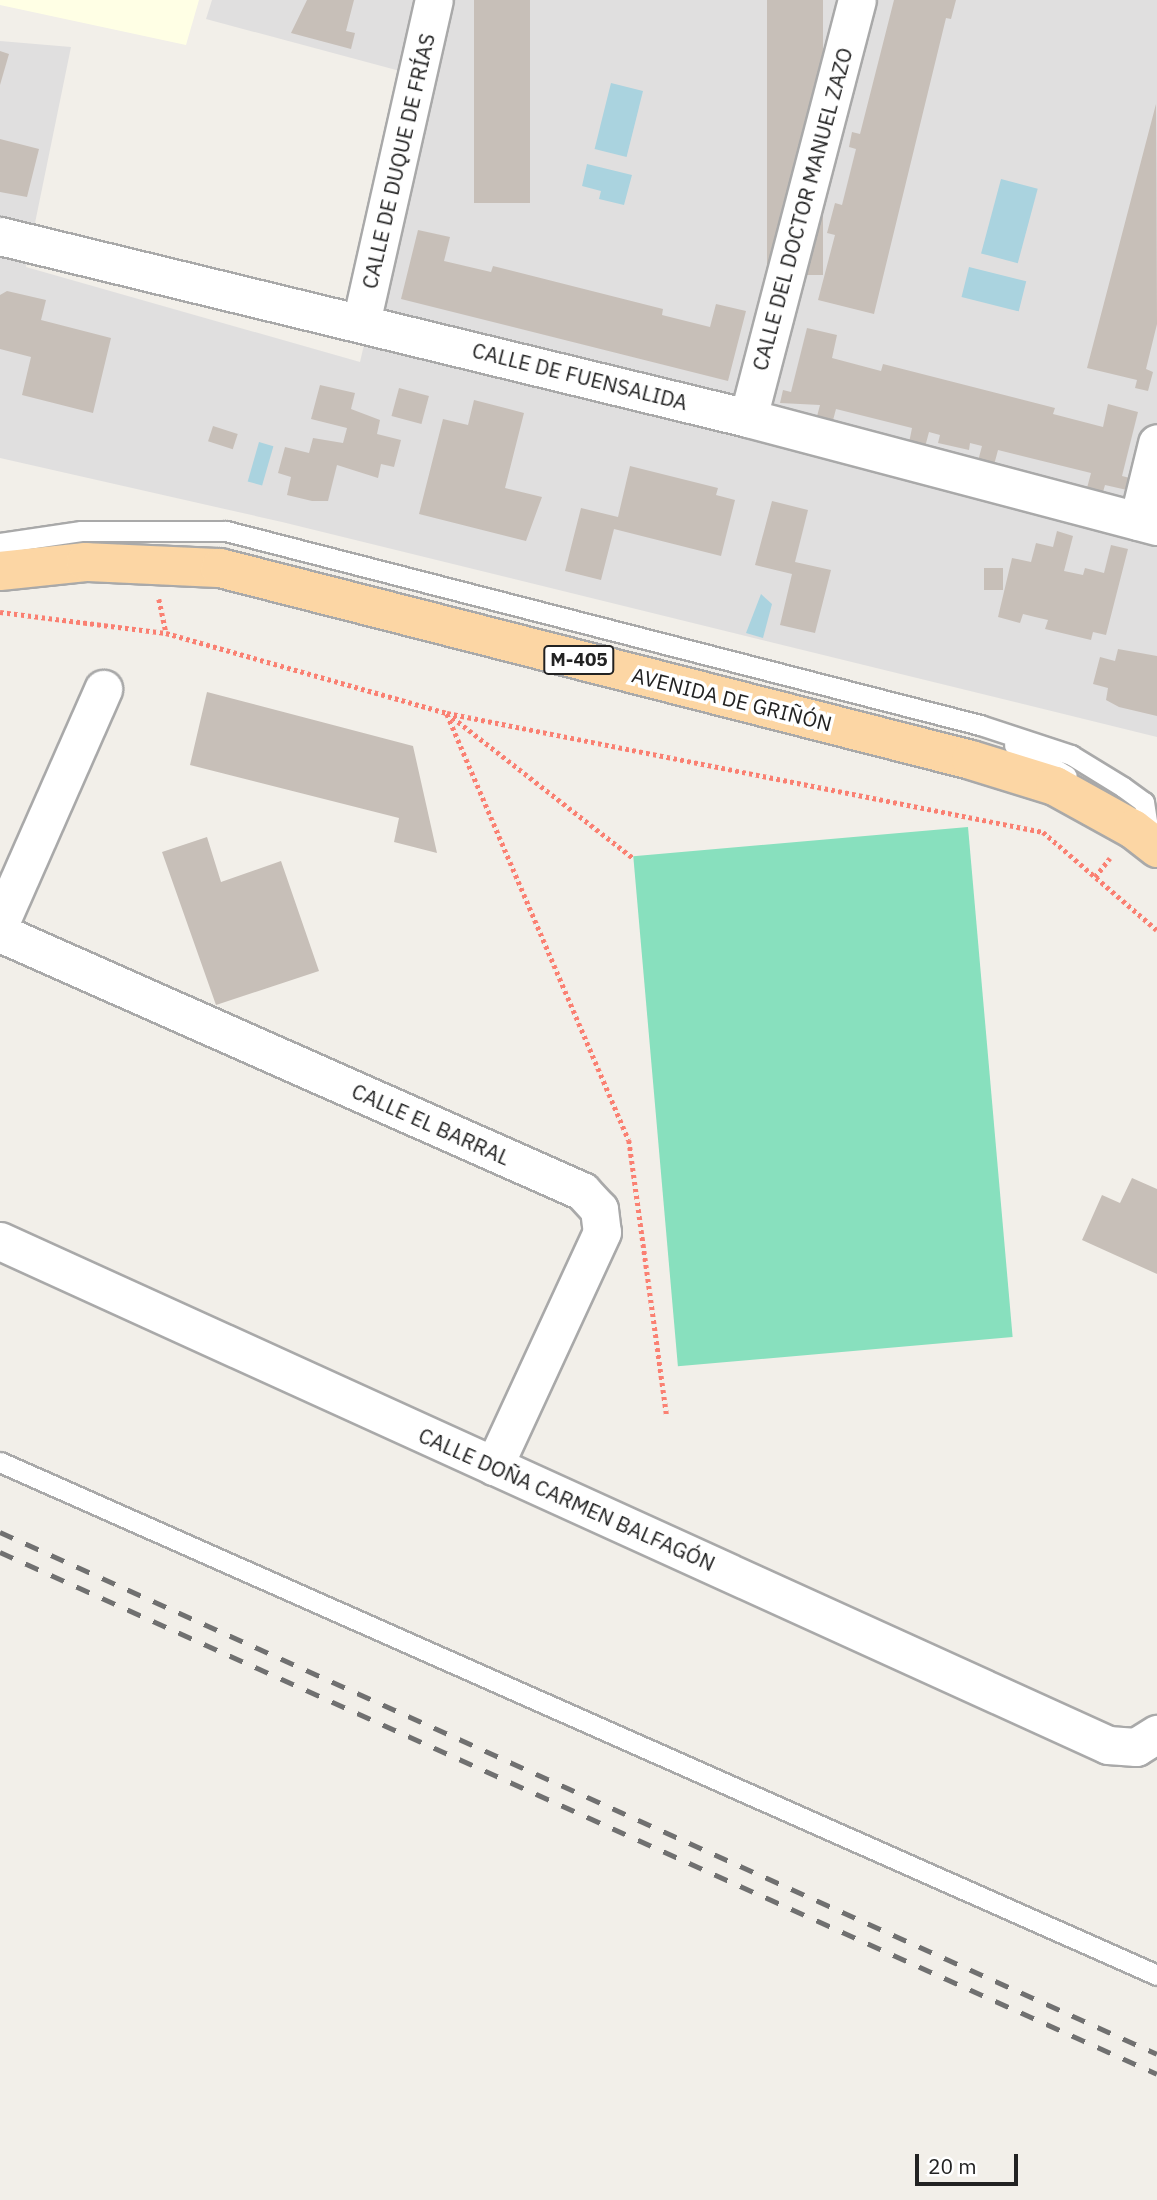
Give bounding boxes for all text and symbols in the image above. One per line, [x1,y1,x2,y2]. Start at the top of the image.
street label: CALLE DE DUQUE DE FRÍAS [356,31,440,291]
street label: CALLE DEL DOCTOR MANUEL ZAZO [747,45,857,373]
street label: CALLE DE FUENSALIDA [470,337,690,415]
road number: M-405 [542,645,616,676]
street label: AVENIDA DE GRIÑÓN [629,662,835,736]
street label: CALLE EL BARRAL [348,1078,514,1170]
street label: CALLE DOÑA CARMEN BALFAGÓN [415,1422,719,1576]
scale bar [919,2140,1022,2184]
text: 20 m [928,2152,977,2180]

